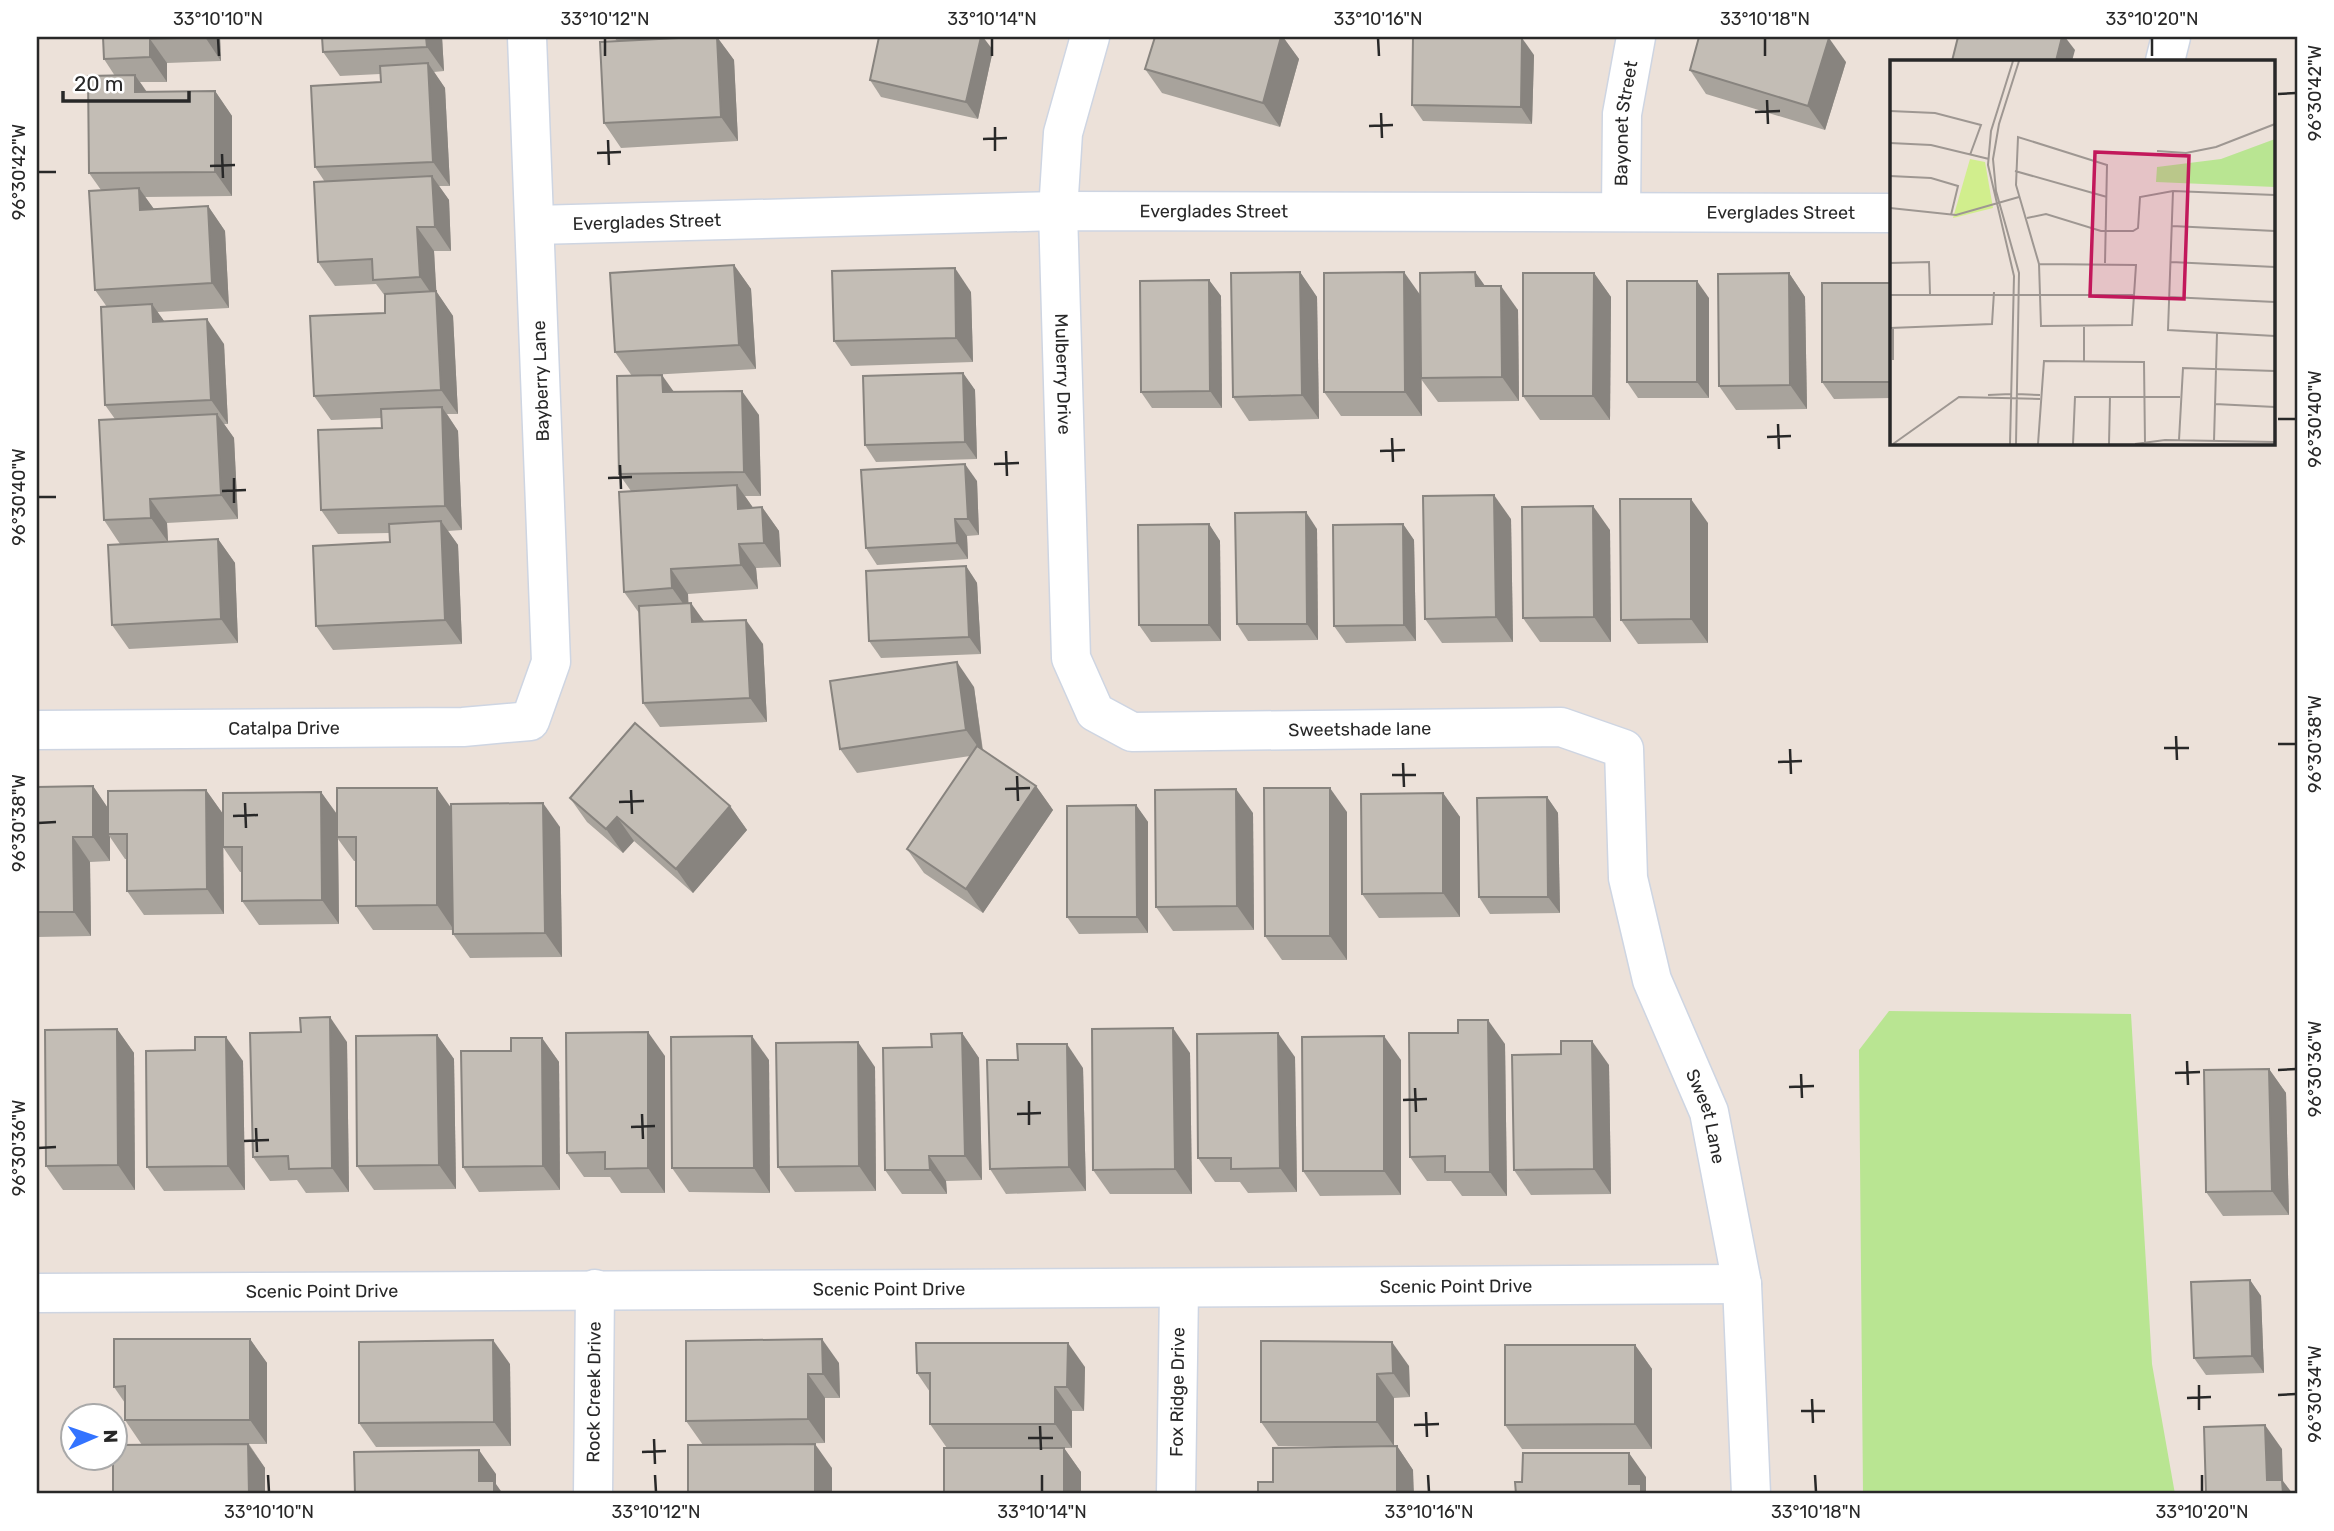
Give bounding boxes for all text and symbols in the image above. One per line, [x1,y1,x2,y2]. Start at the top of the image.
text: 33°10'10"N [173,8,263,30]
text: 33°10'12"N [560,8,650,30]
text: 33°10'14"N [947,8,1037,30]
text: 33°10'16"N [1334,8,1422,30]
text: 33°10'18"N [1720,8,1810,30]
text: 33°10'20"N [2106,8,2198,30]
text: 96°30'42"W [2304,45,2326,141]
street label: Bayonet Street [1610,59,1643,186]
scale bar [63,60,189,104]
inset map [1890,60,2274,444]
text: 20 m [74,71,123,96]
text: 96°30'42"W [8,124,30,220]
street label: Everglades Street [1139,200,1288,223]
street label: Everglades Street [1706,202,1855,224]
street label: Everglades Street [572,209,722,235]
street label: Mulberry Drive [1050,313,1075,435]
street label: Bayberry Lane [528,320,554,442]
text: 96°30'40"W [2304,370,2326,468]
text: 96°30'40"W [8,448,30,546]
text: 96°30'38"W [2304,695,2326,793]
street label: Catalpa Drive [228,717,340,740]
street label: Sweetshade lane [1288,718,1431,741]
text: 96°30'38"W [8,774,30,872]
text: 96°30'36"W [2304,1021,2326,1117]
street label: Sweet Lane [1681,1066,1730,1166]
text: 96°30'36"W [8,1100,30,1196]
street label: Scenic Point Drive [1380,1275,1532,1298]
street label: Scenic Point Drive [813,1278,965,1301]
street label: Scenic Point Drive [246,1280,398,1303]
street label: Rock Creek Drive [582,1321,606,1463]
street label: Fox Ridge Drive [1166,1327,1189,1457]
text: 96°30'34"W [2304,1345,2326,1443]
north arrow [60,1402,130,1472]
text: N [99,1429,122,1444]
text: 33°10'10"N [224,1501,314,1523]
text: 33°10'12"N [611,1501,701,1523]
text: 33°10'14"N [997,1501,1087,1523]
text: 33°10'16"N [1385,1501,1473,1523]
text: 33°10'18"N [1771,1501,1861,1523]
text: 33°10'20"N [2156,1501,2248,1523]

